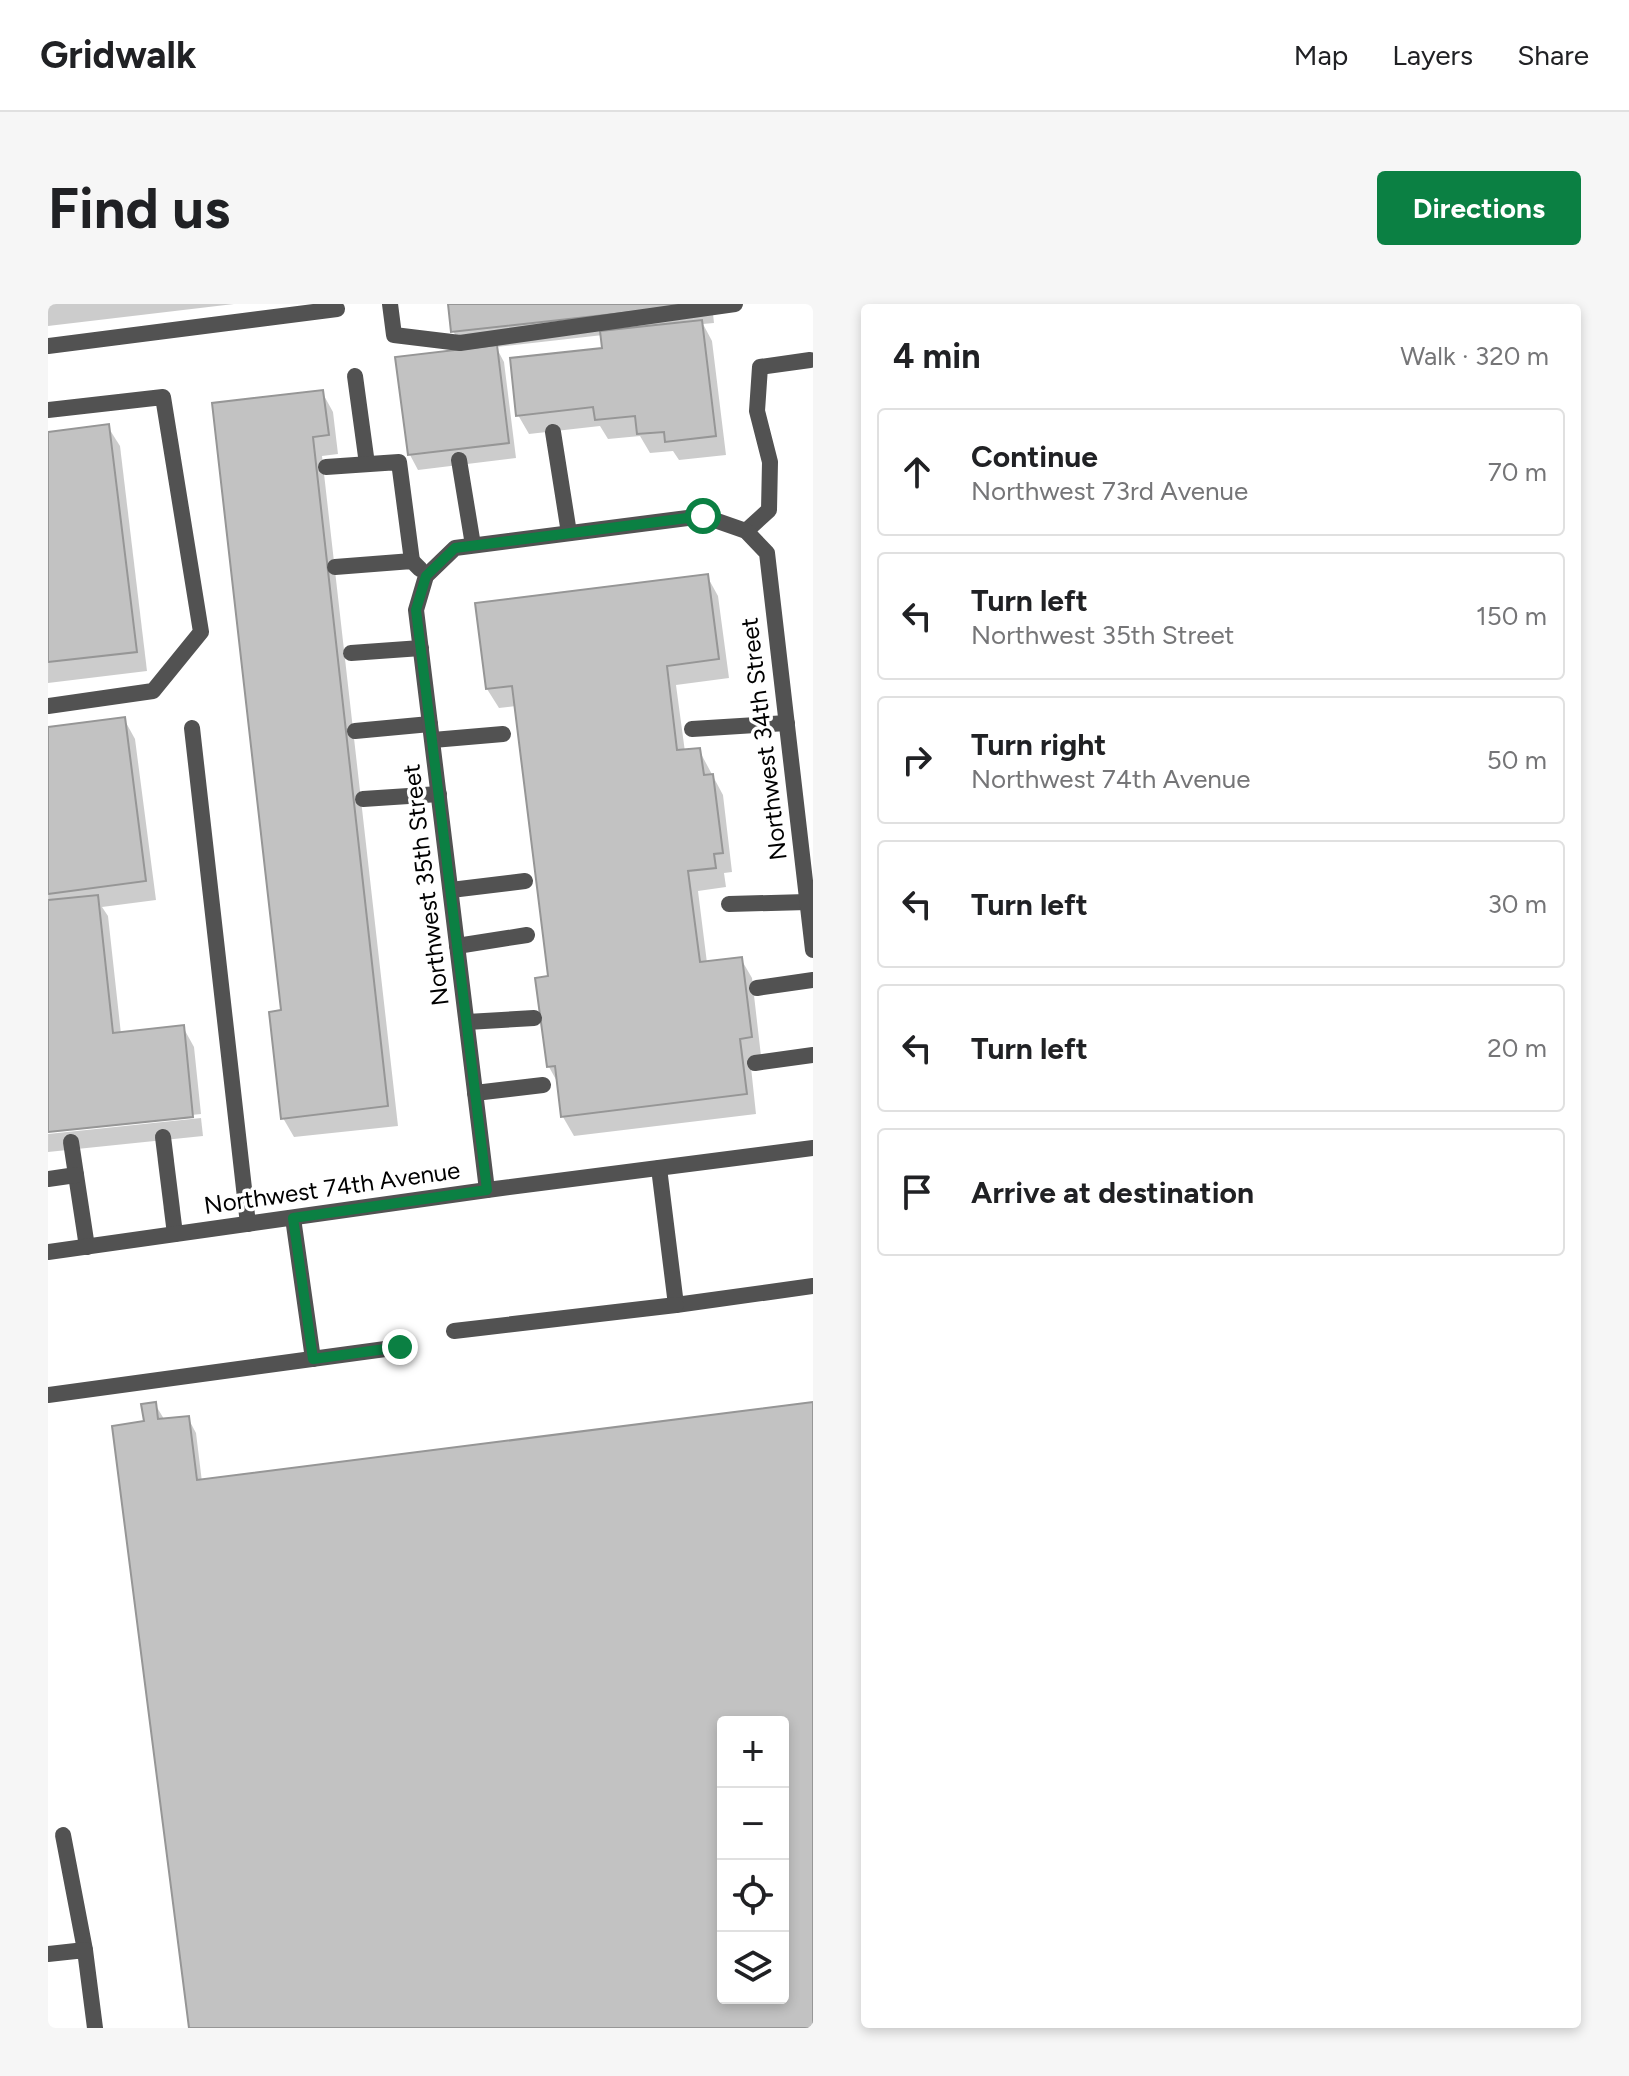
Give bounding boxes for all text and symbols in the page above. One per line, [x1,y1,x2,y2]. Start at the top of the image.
text: Gridwalk [40,32,196,78]
text: Map [1294,38,1348,72]
text: Layers [1392,38,1473,72]
text: Share [1517,38,1589,72]
button: Directions [1377,171,1581,245]
text: Find us [48,175,230,242]
text: 4 min [893,336,980,377]
text: Walk · 320 m [1400,340,1549,372]
text: Continue [971,438,1098,475]
icon: ahead [895,450,939,494]
text: 70 m [1488,456,1547,488]
text: Northwest 73rd Avenue [971,475,1248,507]
route start [685,498,721,534]
text: Turn left [971,582,1088,619]
icon: left [895,594,939,638]
text: 150 m [1476,600,1547,632]
street label: Northwest 34th Street [734,616,793,862]
text: Northwest 35th Street [971,619,1234,651]
text: Turn right [971,726,1106,763]
icon: right [895,738,939,782]
text: 50 m [1487,744,1547,776]
street label: Northwest 35th Street [396,763,455,1008]
text: Northwest 74th Avenue [971,763,1251,795]
icon: left [895,882,939,926]
text: Turn left [971,886,1088,923]
text: 30 m [1488,888,1547,920]
icon: left [895,1026,939,1070]
text: Turn left [971,1030,1088,1067]
text: 20 m [1487,1032,1547,1064]
street label: Northwest 74th Avenue [202,1155,462,1220]
icon: arrive [895,1170,939,1214]
text: Arrive at destination [971,1174,1254,1211]
route end [382,1329,418,1365]
map controls [717,1716,789,2004]
button: + [717,1716,789,1788]
button: − [717,1788,789,1860]
button: locate [717,1860,789,1932]
button: layers [717,1932,789,2004]

